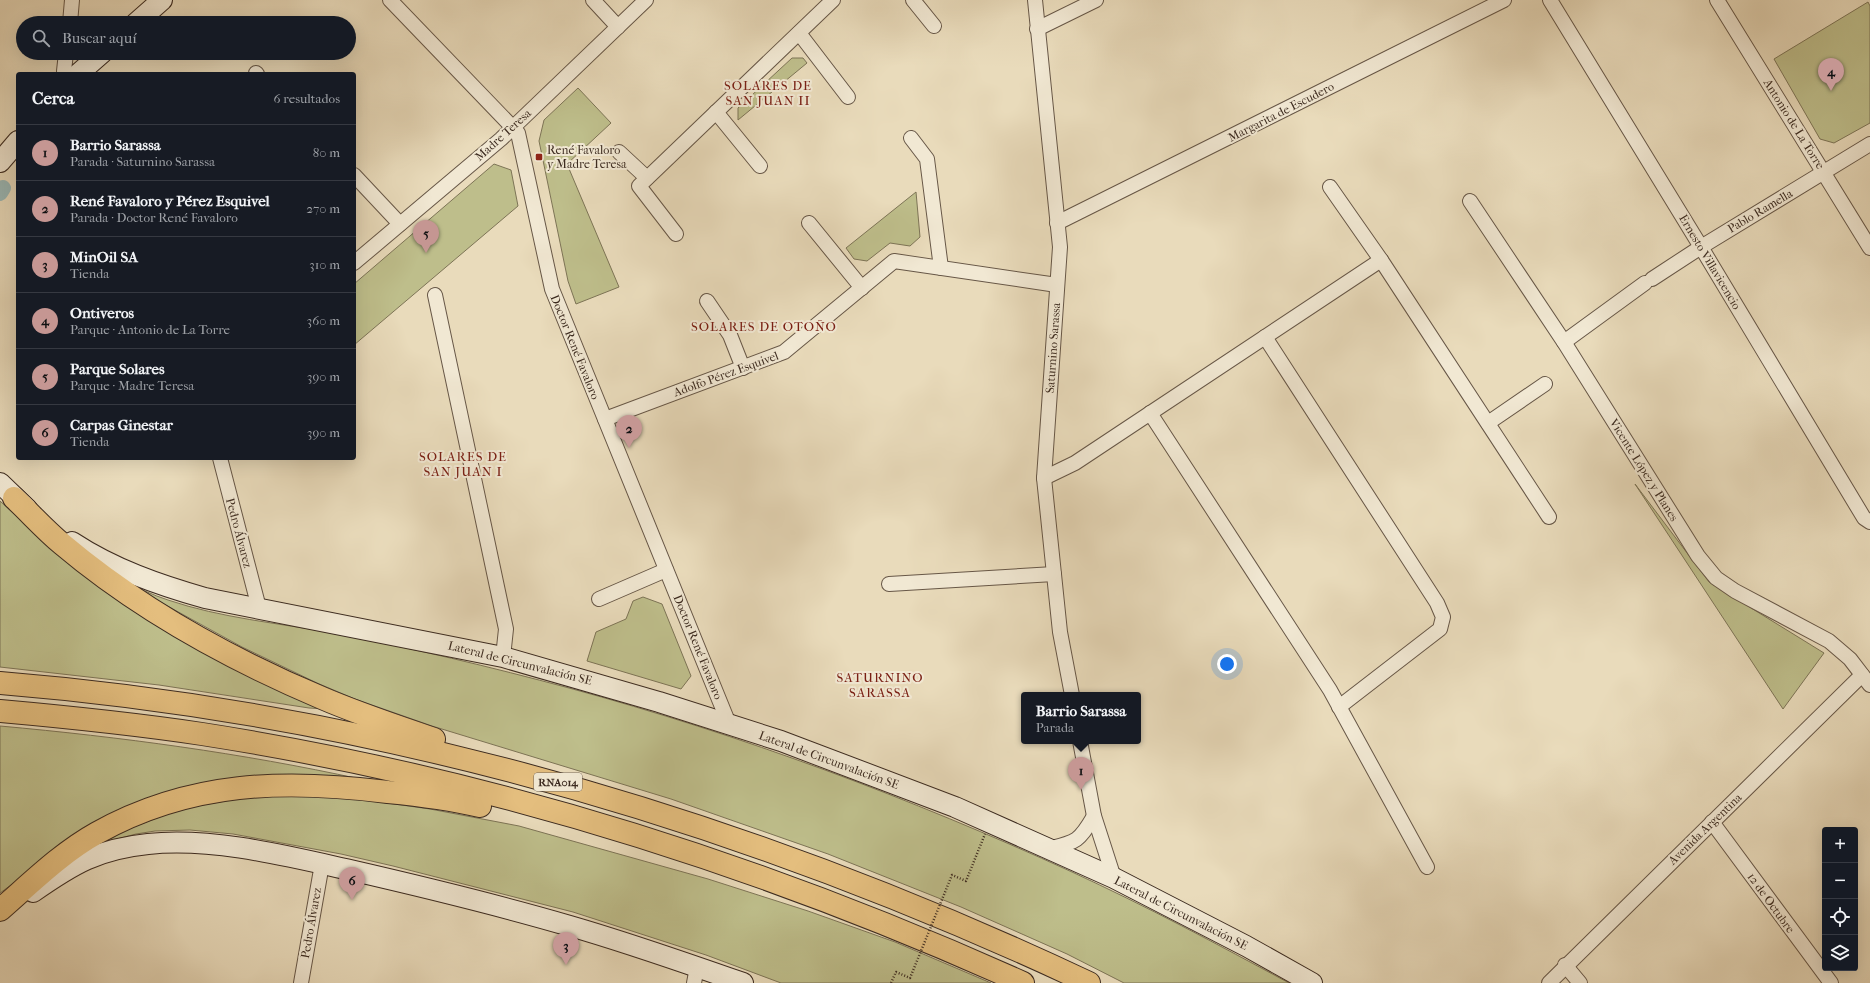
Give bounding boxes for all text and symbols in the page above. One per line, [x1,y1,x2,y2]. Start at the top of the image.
search box [16,16,356,60]
icon: search [30,27,52,49]
text: Buscar aquí [62,29,137,47]
pin: 4 [1818,58,1844,91]
street label: Antonio de La Torre [1760,76,1827,172]
district label: SOLARES DE SAN JUAN II [724,78,812,108]
street label: Margarita de Escudero [1226,79,1336,145]
text: Cerca [32,88,74,108]
text: 6 resultados [273,91,340,106]
street label: Madre Teresa [472,106,534,164]
text: Barrio Sarassa [70,136,161,154]
place label: René Favaloro y Madre Teresa [547,143,627,171]
text: 1 [43,145,47,160]
text: 80 m [313,145,340,160]
marker: René Favaloro y Madre Teresa [534,152,544,162]
text: Parada · Saturnino Sarassa [70,154,215,169]
street label: Pablo Ramella [1725,186,1795,236]
text: René Favaloro y Pérez Esquivel [70,192,270,210]
text: 2 [42,201,48,216]
text: 270 m [306,201,340,216]
text: Parada · Doctor René Favaloro [70,210,238,225]
street label: Ernesto Villavicencio [1676,212,1744,312]
pin: 5 [413,220,439,253]
text: MinOil SA [70,248,138,266]
text: 3 [42,257,48,272]
text: 310 m [309,257,340,272]
text: Tienda [70,266,109,281]
street label: Doctor René Favaloro [548,293,602,401]
street label: Saturnino Sarassa [1043,302,1063,394]
text: Ontiveros [70,304,134,322]
text: 4 [41,313,49,328]
text: 360 m [307,313,340,328]
district label: SOLARES DE OTOÑO [691,319,837,334]
text: Parque · Antonio de La Torre [70,322,230,337]
street label: Adolfo Pérez Esquivel [671,348,781,400]
text: Parque Solares [70,360,165,378]
text: 5 [42,369,48,384]
text: 390 m [307,369,340,384]
text: Parque · Madre Teresa [70,378,194,393]
pin: 2 [616,415,642,448]
street label: Vicente López y Planes [1606,415,1682,524]
text: Carpas Ginestar [70,416,173,434]
text: 6 [41,425,49,440]
text: 390 m [307,425,340,440]
text: Tienda [70,434,109,449]
district label: SOLARES DE SAN JUAN I [419,449,507,479]
street label: Pedro Álvarez [223,496,256,570]
street label: Doctor René Favaloro [671,593,725,701]
street label: Lateral de Circunvalación SE [446,638,594,688]
your location [1217,654,1237,674]
district label: SATURNINO SARASSA [836,670,924,700]
popup [1021,692,1141,744]
text: Barrio Sarassa [1036,702,1126,720]
text: Parada [1036,720,1074,735]
street label: Lateral de Circunvalación SE [757,728,901,792]
pin: 1 [1068,757,1094,790]
road number: RNA014 [534,773,582,791]
street label: Avenida Argentina [1665,790,1745,868]
map controls [1822,827,1858,971]
button: + [1822,827,1858,863]
button: − [1822,863,1858,899]
pin: 6 [339,867,365,900]
street label: 12 de Octubre [1744,870,1798,936]
street label: Lateral de Circunvalación SE [1112,873,1250,953]
street label: Pedro Álvarez [297,886,324,960]
button: locate [1822,899,1858,935]
pin: 3 [553,932,579,965]
button: layers [1822,935,1858,971]

